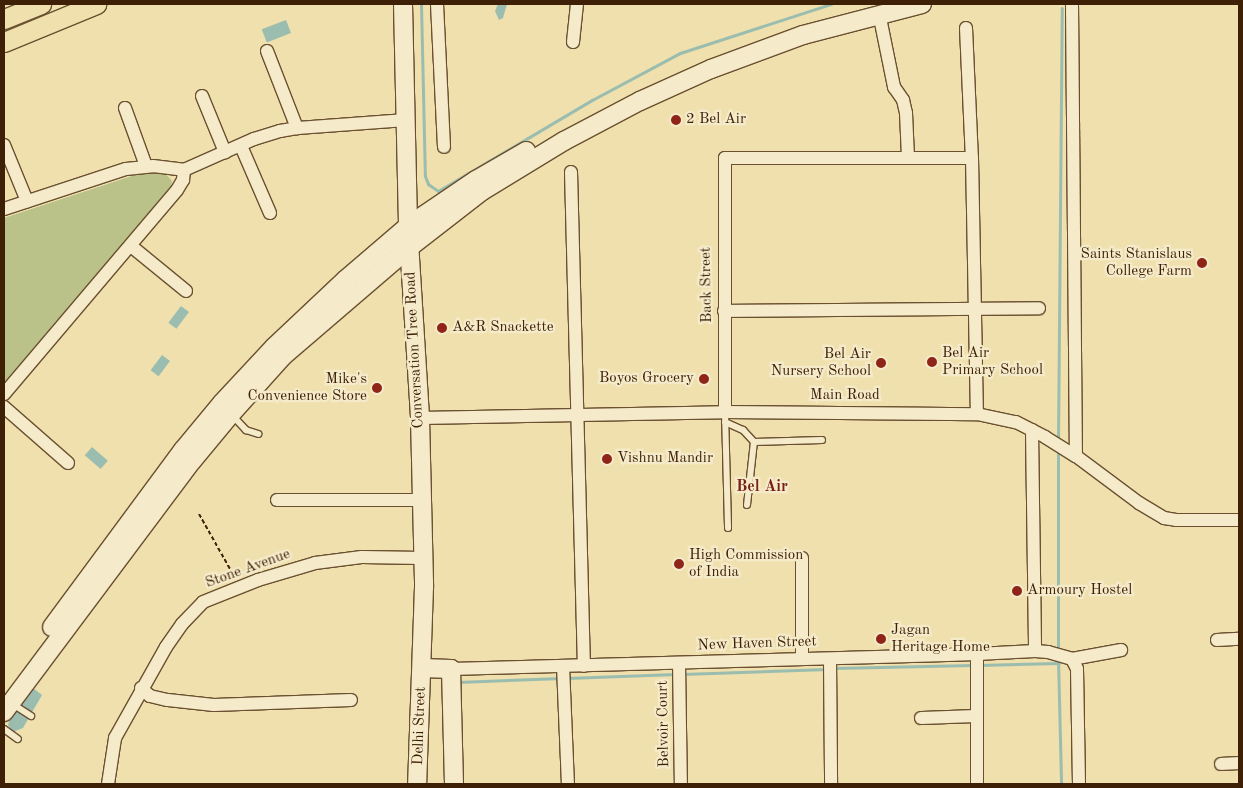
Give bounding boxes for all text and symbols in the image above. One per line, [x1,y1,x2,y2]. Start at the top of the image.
place label: 2 Bel Air [686,111,746,129]
marker: 2 Bel Air [670,114,682,126]
place label: Saints Stanislaus College Farm [1081,245,1192,280]
street label: Back Street [697,247,717,323]
marker: Saints Stanislaus College Farm [1196,257,1208,269]
street label: Conversation Tree Road [402,271,428,429]
place label: A&R Snackette [452,319,554,337]
marker: A&R Snackette [436,322,448,334]
place label: Bel Air Primary School [942,344,1043,379]
place label: Bel Air Nursery School [771,345,871,380]
marker: Bel Air Primary School [926,356,938,368]
marker: Bel Air Nursery School [875,357,887,369]
place label: Mike's Convenience Store [247,370,367,405]
place label: Boyos Grocery [599,370,694,388]
marker: Boyos Grocery [698,373,710,385]
marker: Mike's Convenience Store [371,382,383,394]
street label: Main Road [810,387,880,405]
place label: Vishnu Mandir [617,450,713,468]
marker: Vishnu Mandir [601,453,613,465]
district label: Bel Air [736,477,788,497]
street label: Stone Avenue [203,545,293,593]
place label: High Commission of India [689,546,803,581]
marker: High Commission of India [673,558,685,570]
place label: Armoury Hostel [1027,582,1132,600]
marker: Armoury Hostel [1011,585,1023,597]
place label: Jagan Heritage Home [891,621,990,656]
street label: New Haven Street [697,633,817,655]
marker: Jagan Heritage Home [875,633,887,645]
street label: Belvoir Court [654,680,674,768]
street label: Delhi Street [410,686,430,766]

